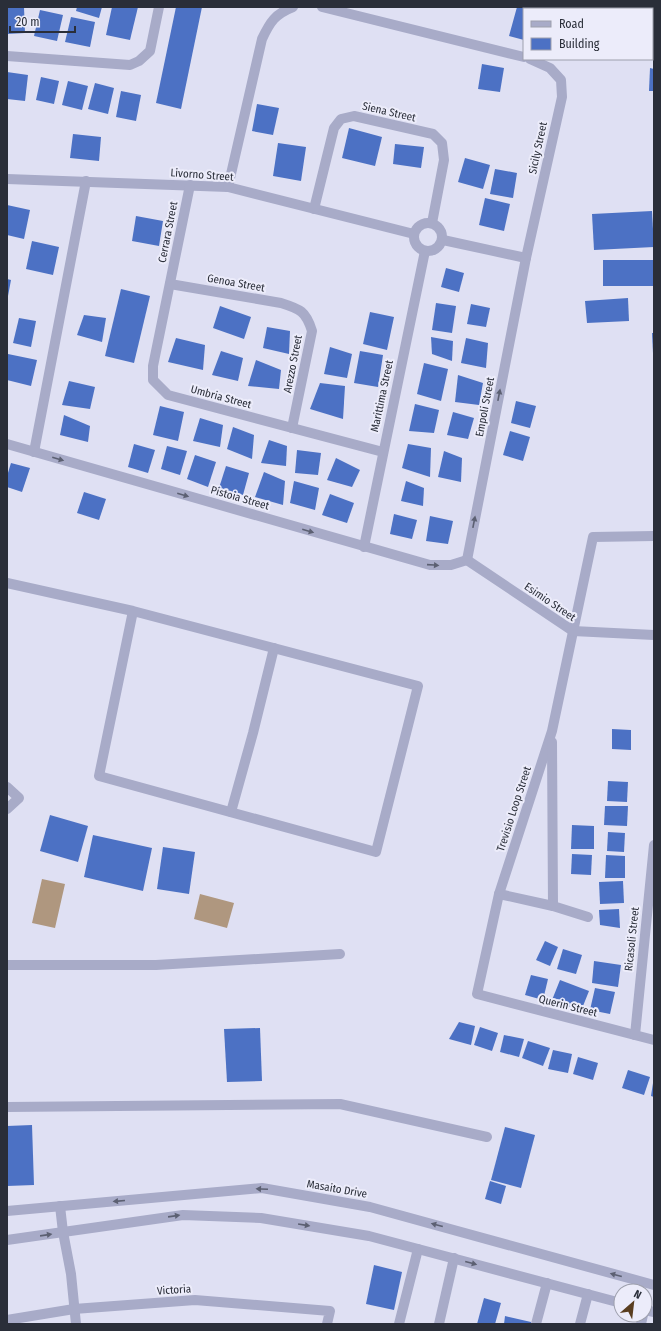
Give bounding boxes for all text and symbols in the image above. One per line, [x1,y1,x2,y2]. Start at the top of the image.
scale bar [10,8,75,34]
legend [523,8,653,60]
text: 20 m [16,15,40,29]
text: Road [559,17,584,31]
text: Building [559,37,600,51]
street label: Siena Street [361,100,417,125]
street label: Sicily Street [526,120,550,175]
street label: Livorno Street [170,166,234,184]
street label: Cerrara Street [156,200,180,264]
street label: Genoa Street [206,272,266,295]
street label: Arezzo Street [281,334,305,394]
street label: Marittima Street [368,358,396,433]
street label: Empoli Street [473,376,497,438]
street label: Umbria Street [189,383,253,411]
one-way arrow [497,388,503,401]
one-way arrow [52,456,64,462]
street label: Pistoia Street [209,483,271,513]
one-way arrow [177,492,189,498]
one-way arrow [472,516,478,528]
one-way arrow [302,528,314,534]
one-way arrow [427,561,439,568]
street label: Esimio Street [522,580,579,624]
street label: Trevisio Loop Street [494,764,534,853]
street label: Ricasoli Street [622,906,642,972]
street label: Querin Street [537,992,599,1020]
street label: Masaito Drive [306,1177,368,1201]
one-way arrow [256,1186,268,1193]
one-way arrow [113,1197,125,1204]
one-way arrow [168,1213,180,1219]
one-way arrow [297,1222,310,1228]
one-way arrow [431,1222,443,1228]
one-way arrow [40,1232,52,1238]
one-way arrow [465,1260,477,1266]
one-way arrow [610,1272,622,1278]
street label: Victoria [156,1282,192,1298]
north arrow [613,1283,653,1323]
text: N [631,1287,643,1302]

